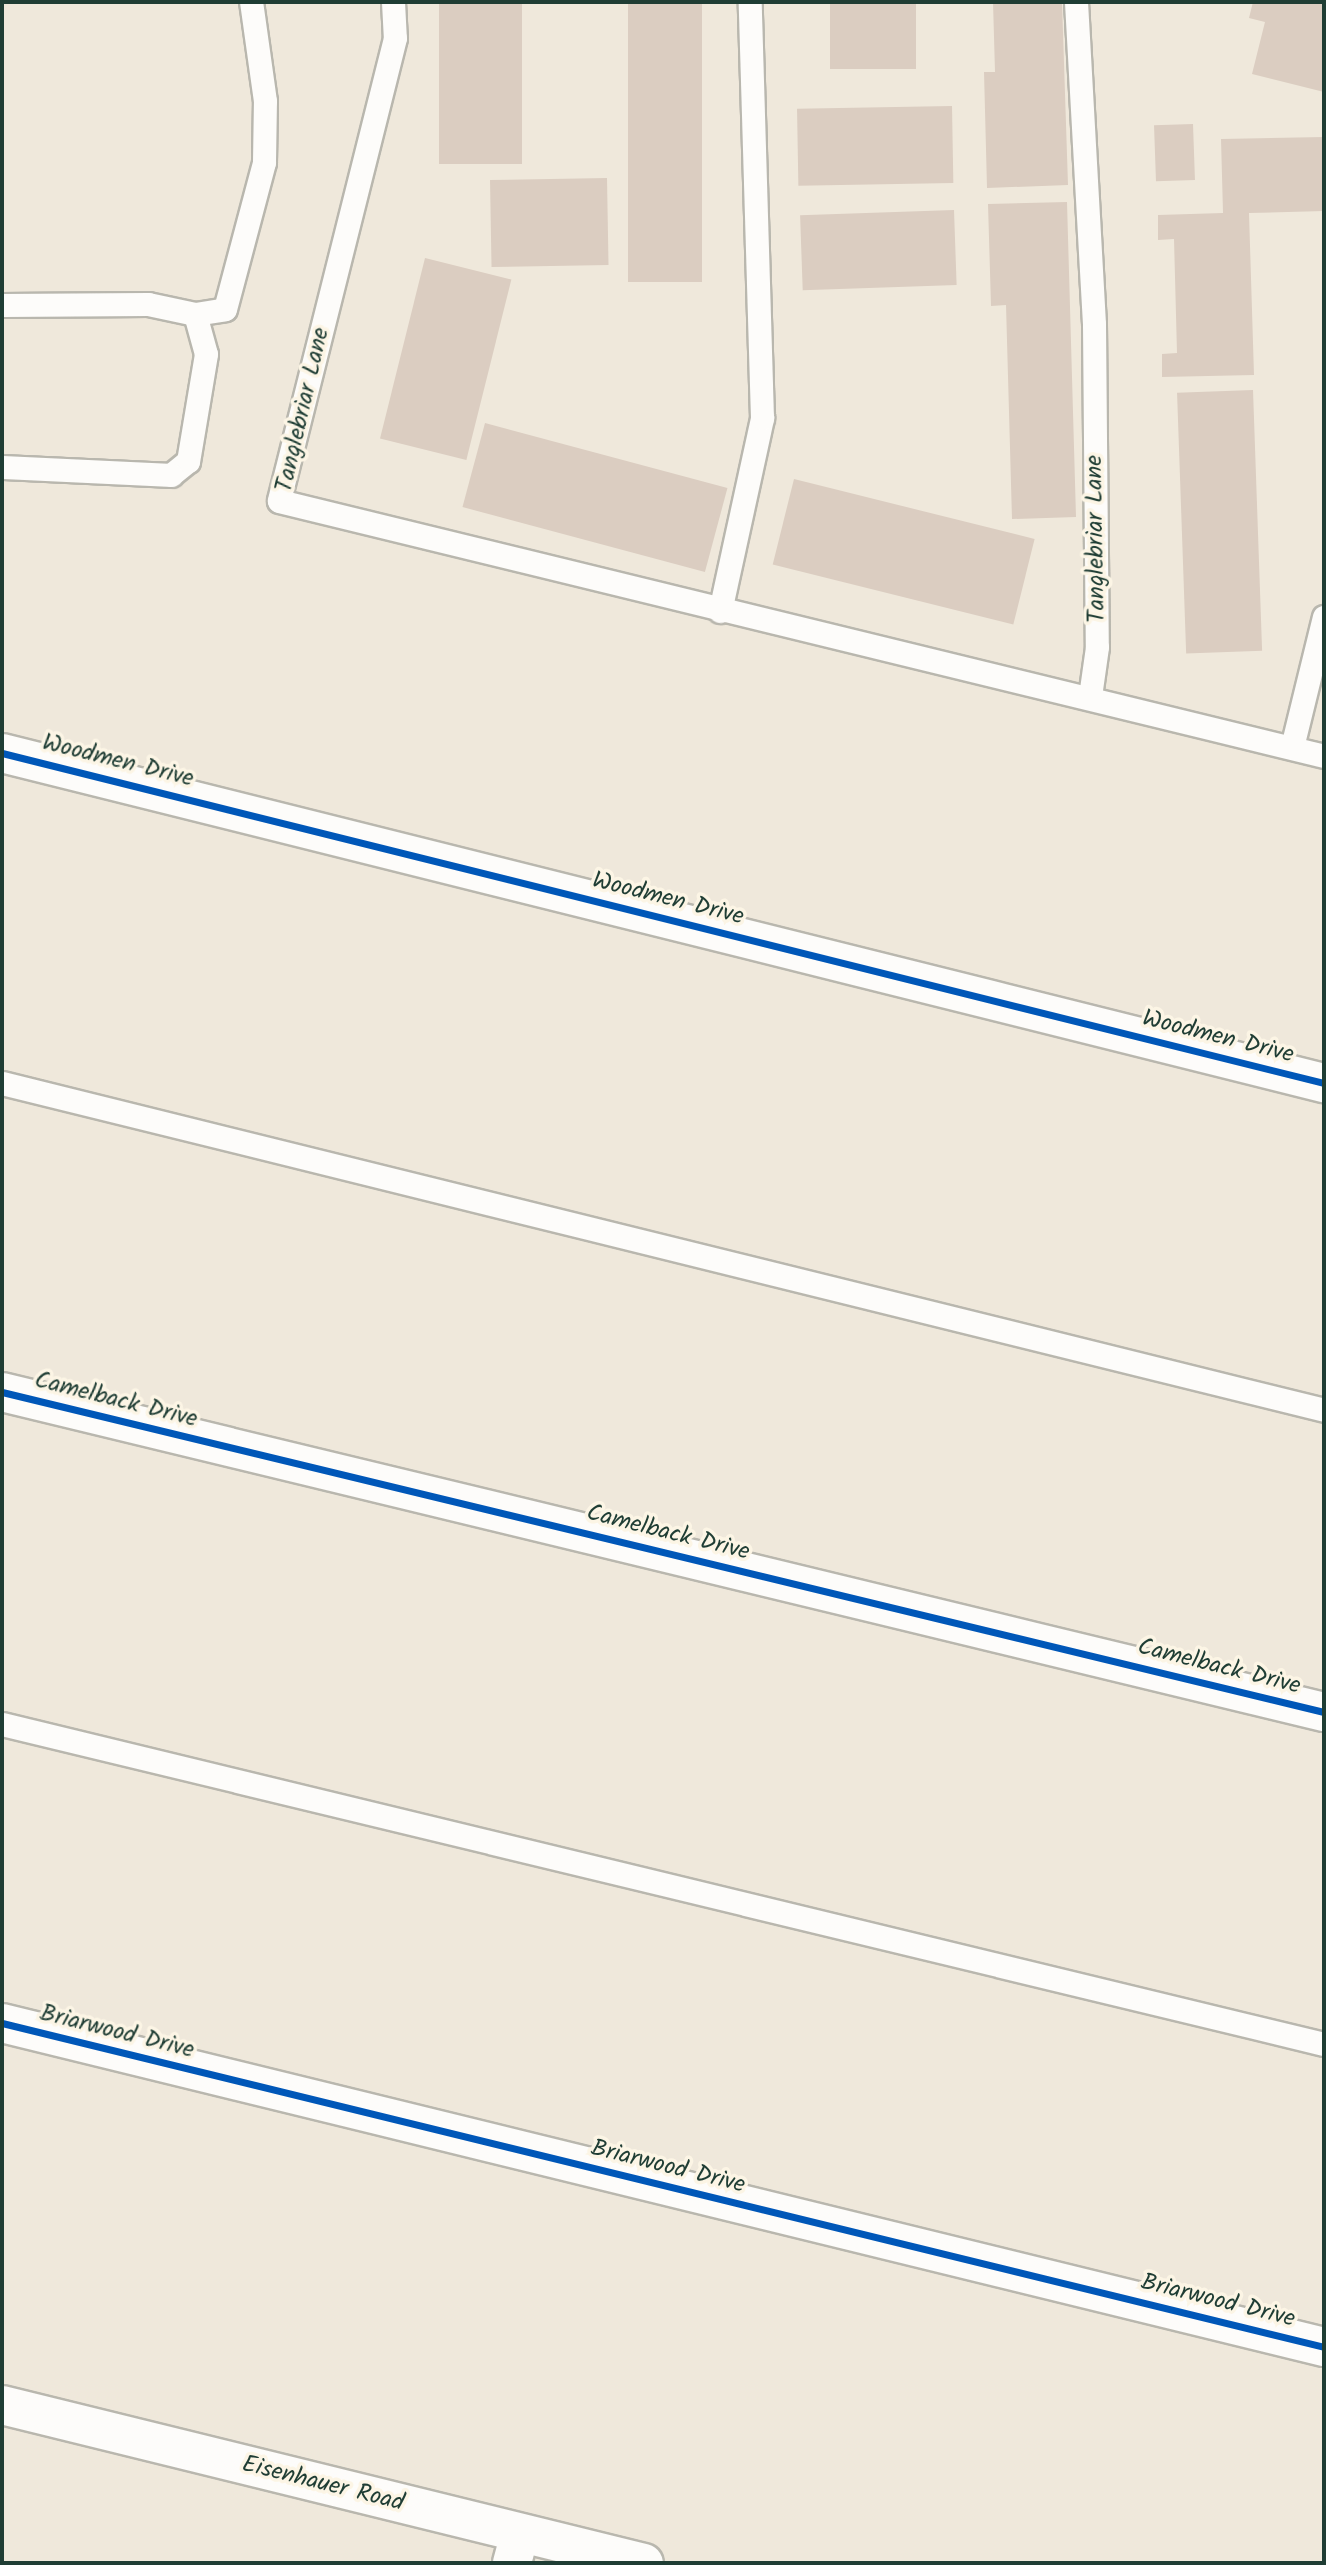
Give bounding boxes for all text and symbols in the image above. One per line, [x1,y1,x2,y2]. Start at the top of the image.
street label: Tanglebriar Lane [270,325,336,495]
street label: Tanglebriar Lane [1080,455,1112,623]
street label: Woodmen Drive [39,728,197,794]
street label: Woodmen Drive [589,866,747,932]
street label: Woodmen Drive [1139,1004,1297,1070]
street label: Camelback Drive [32,1366,200,1434]
street label: Camelback Drive [584,1499,752,1567]
street label: Camelback Drive [1135,1633,1303,1701]
street label: Briarwood Drive [37,1999,197,2065]
street label: Briarwood Drive [588,2134,748,2200]
street label: Briarwood Drive [1138,2268,1298,2334]
street label: Eisenhauer Road [239,2450,407,2518]

